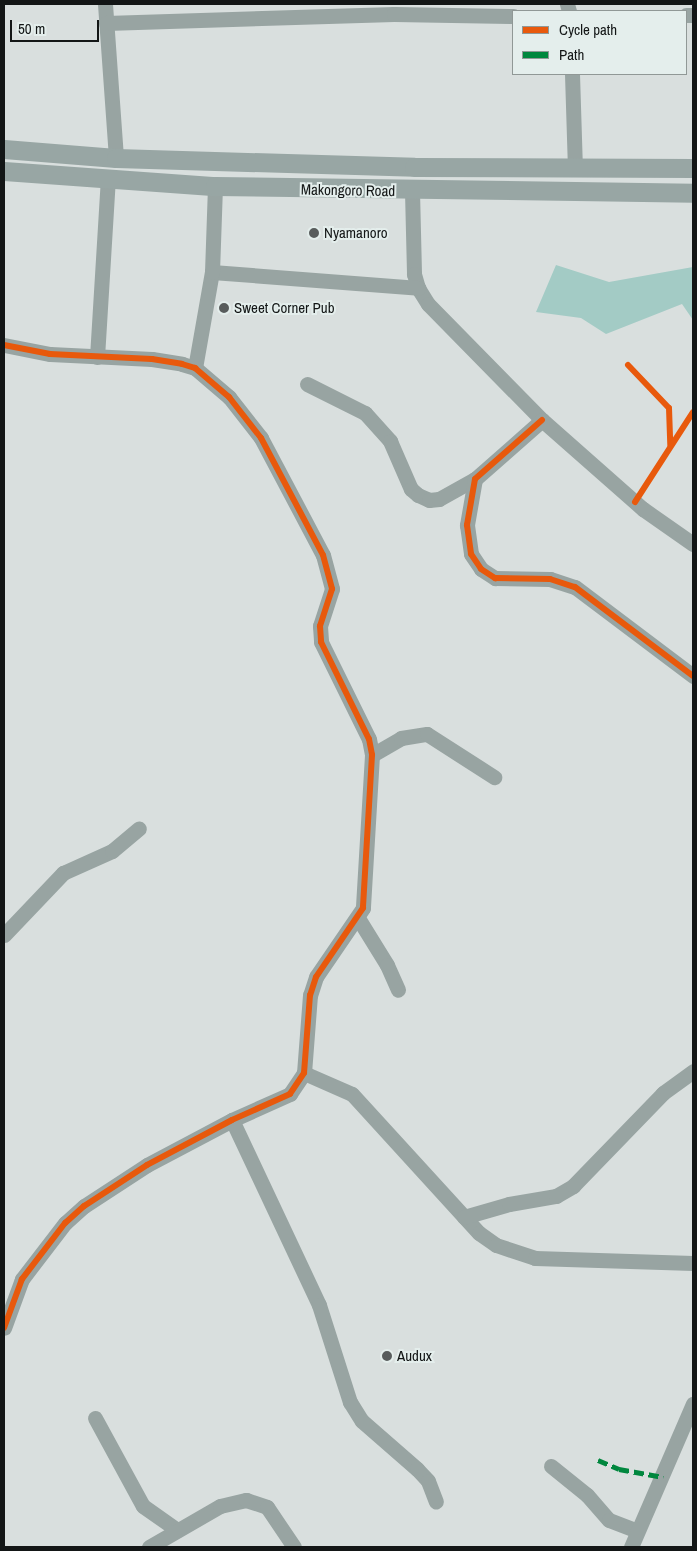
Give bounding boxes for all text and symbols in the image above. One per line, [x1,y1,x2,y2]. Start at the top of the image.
scale bar [12,10,101,42]
legend [512,10,687,75]
text: 50 m [18,18,45,39]
text: Cycle path [559,19,617,40]
text: Path [559,44,584,65]
street label: Makongoro Road [301,180,395,200]
place label: Nyamanoro [324,224,388,242]
marker: Nyamanoro [308,227,320,239]
place label: Sweet Corner Pub [234,299,334,317]
marker: Sweet Corner Pub [218,302,230,314]
place label: Audux [397,1347,432,1365]
marker: Audux [381,1350,393,1362]

